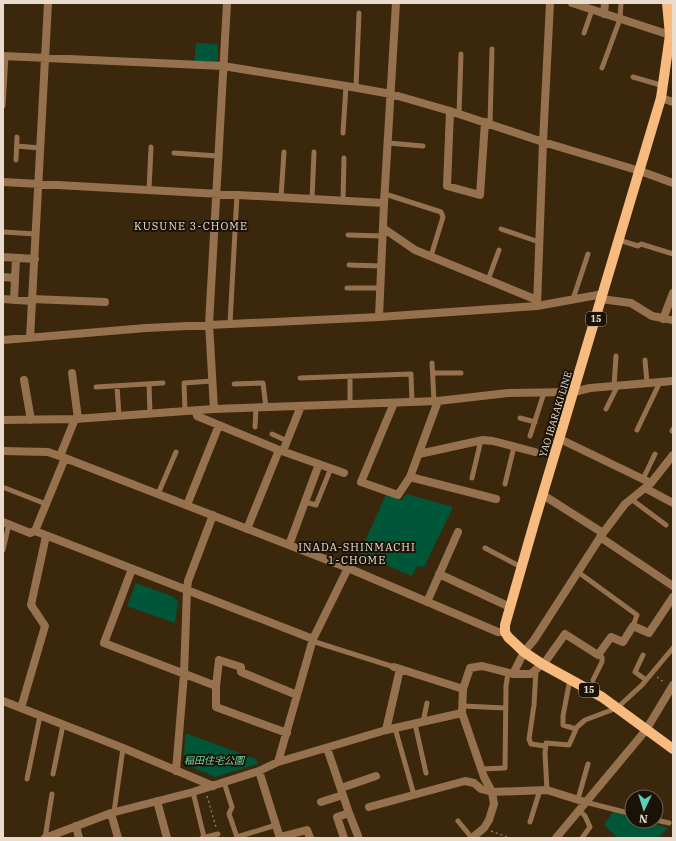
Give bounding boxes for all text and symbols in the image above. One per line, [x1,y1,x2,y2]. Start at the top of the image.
district label: KUSUNE 3-CHOME [134,219,248,233]
road number: 15 [586,312,606,326]
street label: YAO IBARAKI LINE [536,370,575,459]
district label: INADA-SHINMACHI 1-CHOME [298,540,416,567]
road number: 15 [579,683,599,697]
park label: 稲田住宅公園 [184,754,246,767]
north arrow [624,789,664,829]
text: N [638,812,648,826]

